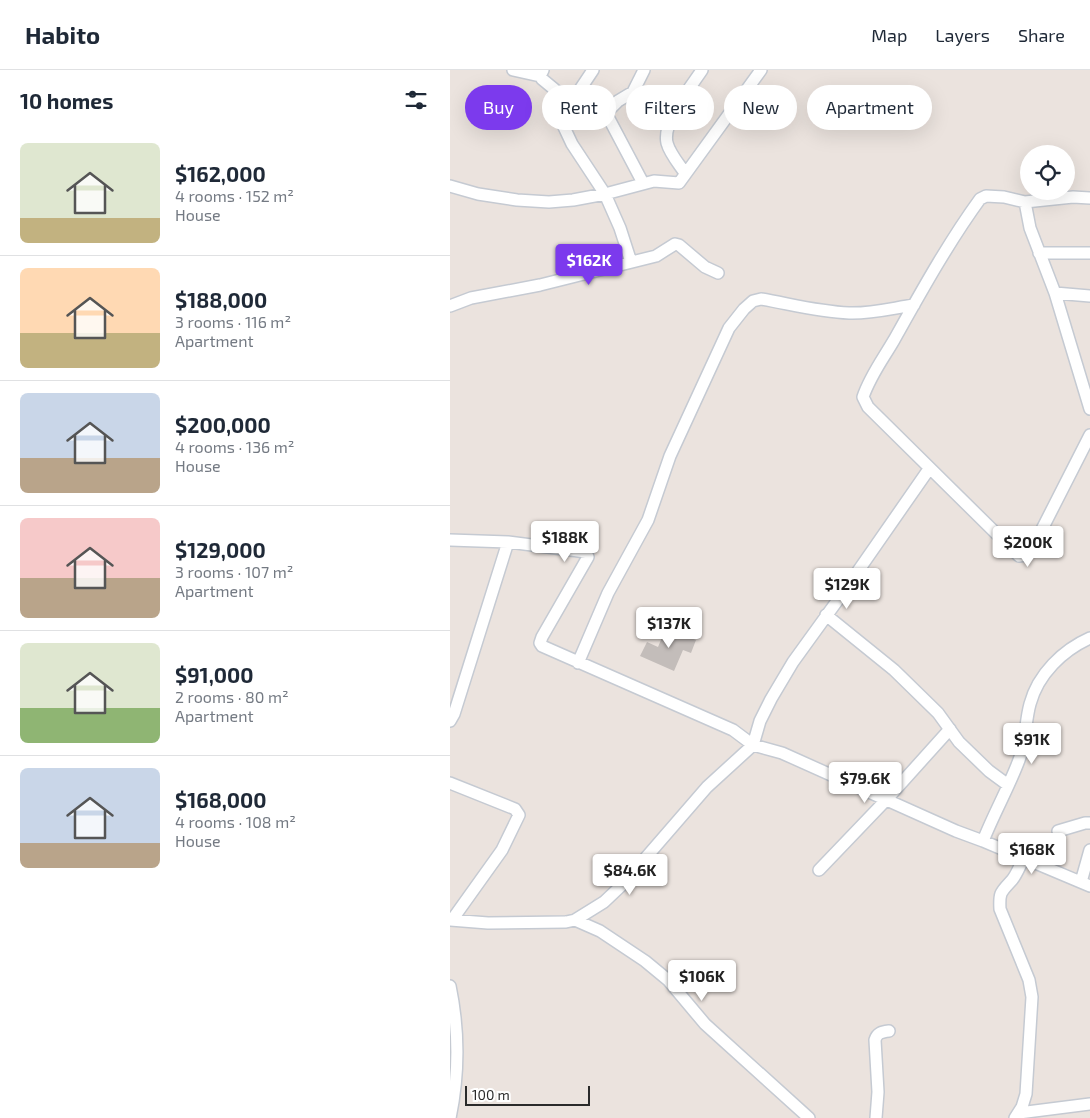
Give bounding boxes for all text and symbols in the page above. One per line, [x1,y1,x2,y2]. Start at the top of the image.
text: Habito [25,20,100,49]
text: Map [871,24,907,46]
text: Layers [935,24,990,46]
text: Share [1018,24,1065,46]
chip: Buy [465,85,532,130]
chip: Rent [542,85,616,130]
chip: Filters [626,85,714,130]
chip: New [724,85,797,130]
chip: Apartment [807,85,932,130]
icon: filters [402,86,430,114]
text: 10 homes [20,88,113,113]
map controls [1020,145,1075,200]
button: locate [1020,145,1075,200]
text: $162,000 [175,161,266,186]
icon: home [60,163,120,223]
text: 4 rooms · 152 m² [175,186,294,205]
text: House [175,205,221,224]
pin: $162K [554,244,624,286]
text: $162K [566,250,612,269]
text: $188,000 [175,287,267,312]
icon: home [60,288,120,348]
text: 3 rooms · 116 m² [175,312,291,331]
text: Apartment [175,331,254,350]
text: $200,000 [175,412,271,437]
icon: home [60,413,120,473]
text: 4 rooms · 136 m² [175,437,294,456]
text: House [175,456,221,475]
pin: $188K [530,520,600,563]
pin: $200K [993,526,1063,568]
text: $188K [542,527,588,546]
text: $200K [1004,532,1052,551]
text: $129,000 [175,537,266,562]
icon: home [60,538,120,598]
text: 3 rooms · 107 m² [175,562,293,581]
pin: $129K [812,568,882,610]
text: $129K [824,574,870,593]
text: Apartment [175,581,254,600]
pin: $137K [634,606,704,649]
text: $137K [647,613,691,632]
text: $91,000 [175,662,253,687]
icon: home [60,663,120,723]
text: 2 rooms · 80 m² [175,687,289,706]
text: Apartment [175,706,254,725]
pin: $91K [1002,722,1062,765]
text: $91K [1014,729,1050,748]
pin: $79.6K [824,762,906,804]
text: $79.6K [840,768,890,787]
text: $168,000 [175,787,267,812]
icon: home [60,788,120,848]
text: 4 rooms · 108 m² [175,812,296,831]
text: House [175,831,221,850]
pin: $168K [997,832,1067,875]
text: $168K [1009,839,1055,858]
pin: $84.6K [589,854,671,896]
text: $84.6K [604,860,656,879]
pin: $106K [667,960,737,1002]
text: $106K [679,966,725,985]
scale bar [465,1083,590,1106]
text: 100 m [472,1086,510,1103]

